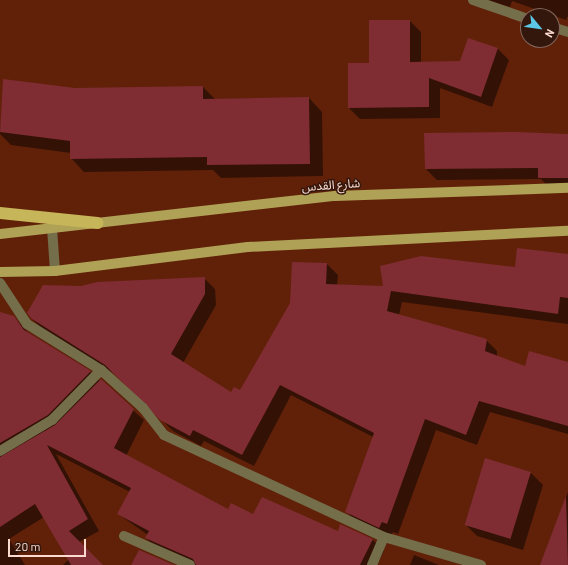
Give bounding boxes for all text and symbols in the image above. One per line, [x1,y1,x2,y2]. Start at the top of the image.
north arrow [520,8,560,48]
text: N [543,27,558,40]
street label: شارع القدس [301,176,361,194]
scale bar [10,531,88,557]
text: 20 m [15,539,41,553]

